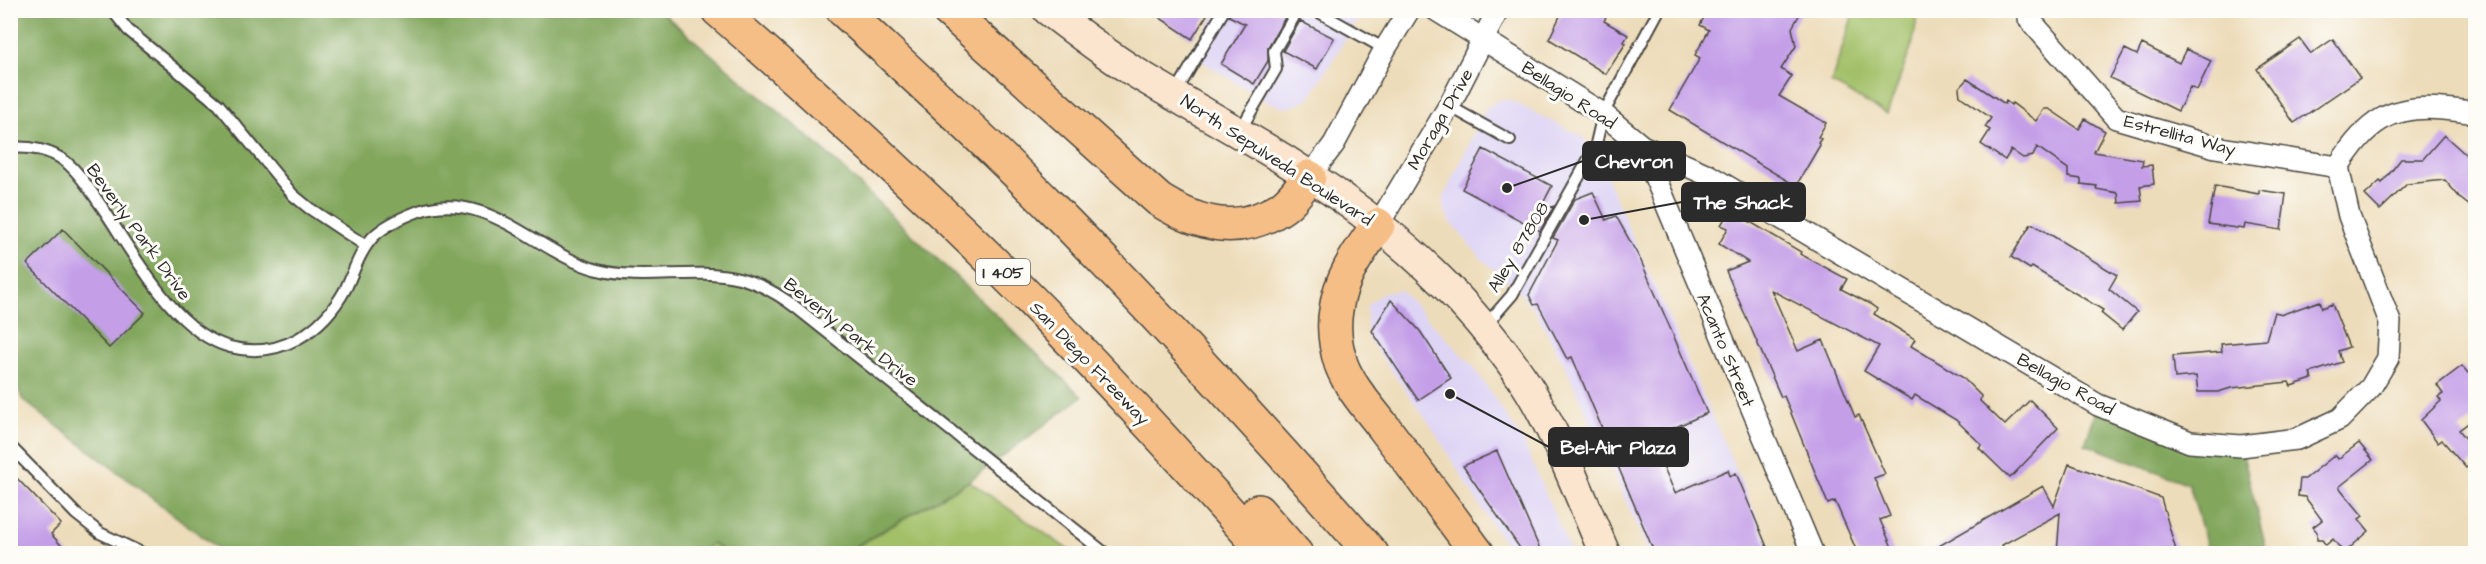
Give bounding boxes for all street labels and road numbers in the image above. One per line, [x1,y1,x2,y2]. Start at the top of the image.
street label: Bellagio Road [1516,56,1621,136]
street label: Moraga Drive [1401,64,1481,175]
street label: North Sepulveda Boulevard [1176,89,1378,232]
street label: Estrellita Way [2121,109,2239,163]
street label: Beverly Park Drive [80,159,197,307]
street label: Alley 87808 [1482,197,1556,298]
road number: I 405 [976,259,1030,285]
street label: Beverly Park Drive [778,272,923,394]
street label: Acanto Street [1690,290,1761,412]
street label: San Diego Freeway [1023,296,1155,431]
street label: Bellagio Road [2012,347,2119,422]

